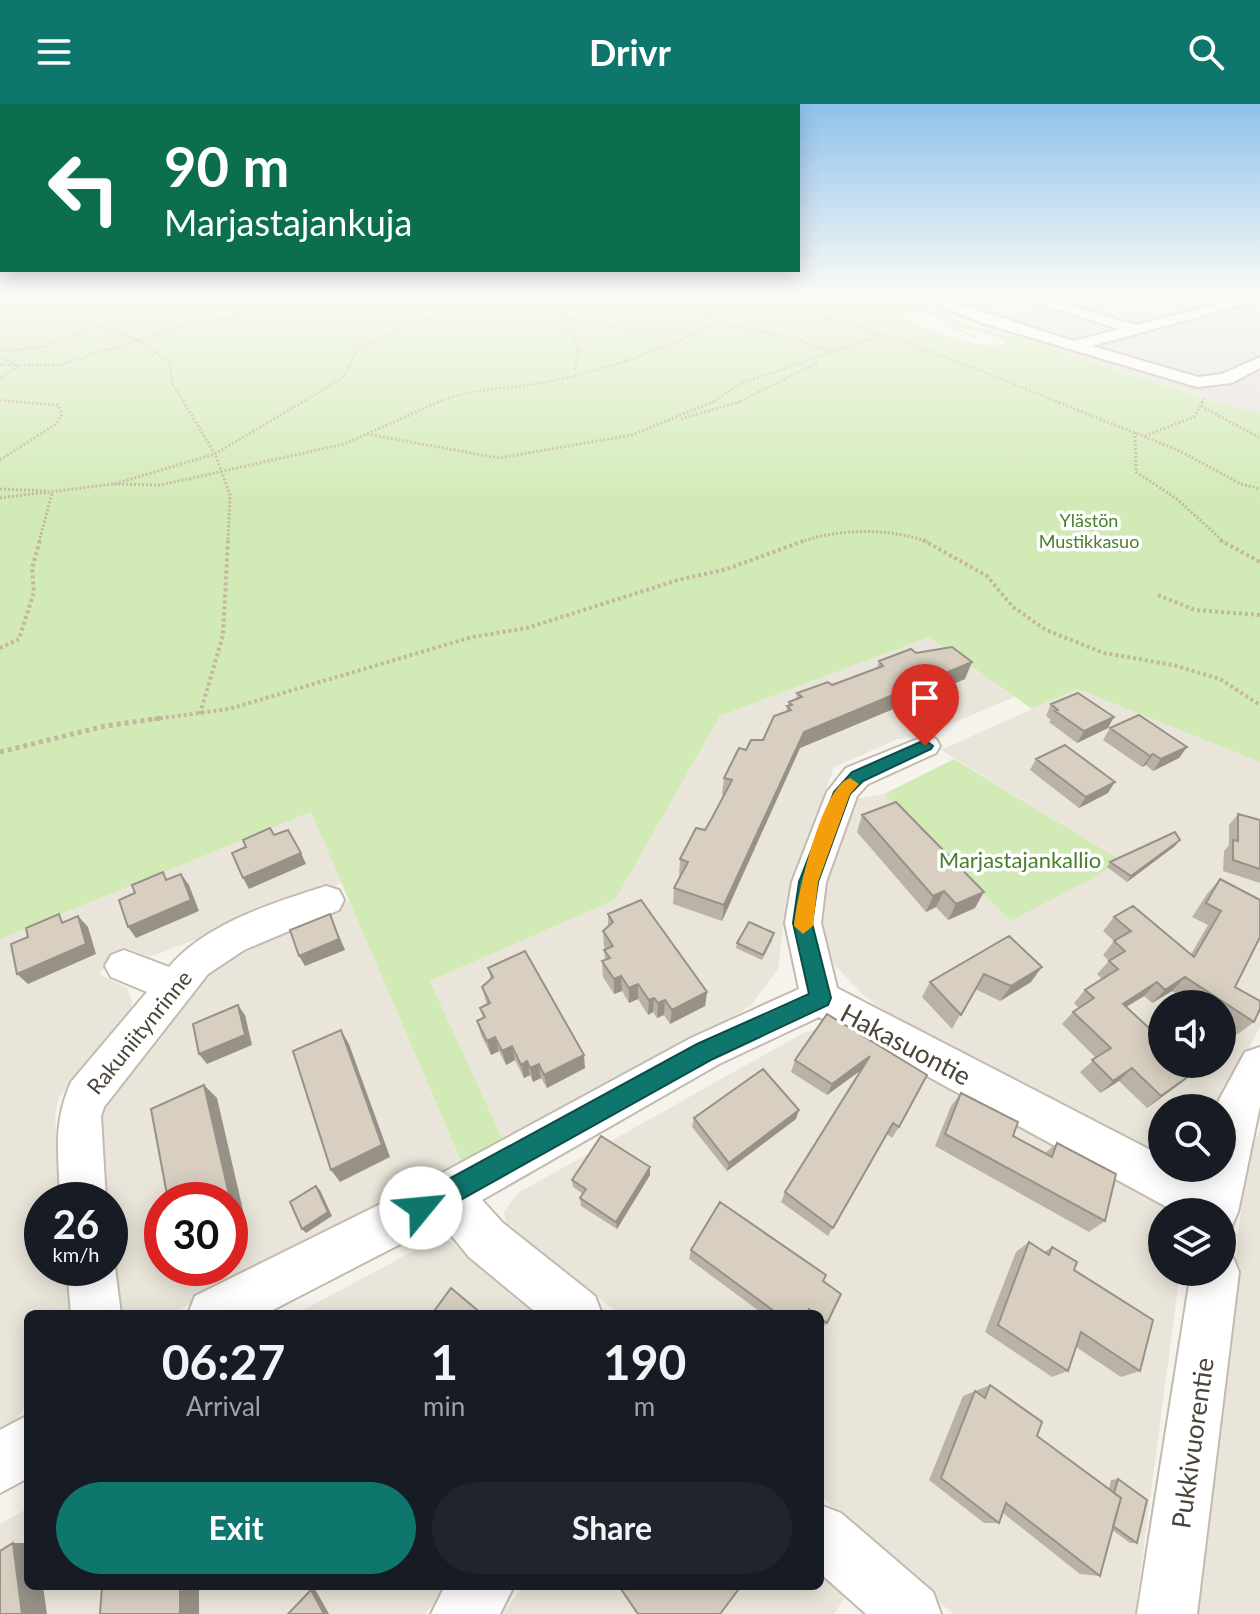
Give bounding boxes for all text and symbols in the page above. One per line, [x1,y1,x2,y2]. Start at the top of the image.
icon: menu [32,30,76,74]
text: Drivr [589,30,671,74]
icon: search [1184,30,1228,74]
text: 90 m [164,132,289,199]
icon: left [32,136,136,240]
text: Marjastajankuja [164,200,412,244]
park label: Ylästön Mustikkasuo [1039,509,1139,552]
pin [891,664,959,746]
icon: arrive [903,676,947,720]
park label: Marjastajankallio [939,846,1101,873]
street label: Rakuniitynrinne [81,965,197,1099]
map controls [1148,990,1236,1286]
button: sound [1148,990,1236,1078]
street label: Hakasuontie [835,996,977,1092]
button: search [1148,1094,1236,1182]
position arrow [379,1166,463,1250]
speed limit sign: 30 [144,1182,248,1286]
button: layers [1148,1198,1236,1286]
text: 26 [53,1200,99,1248]
text: km/h [53,1242,99,1266]
text: 06:27 [162,1333,285,1390]
text: 1 [430,1333,458,1390]
text: 190 [603,1333,686,1390]
street label: Pukkivuorentie [1164,1356,1220,1530]
text: Arrival [186,1390,261,1422]
text: min [423,1390,465,1422]
text: m [634,1390,655,1422]
button: Exit [56,1482,416,1574]
button: Share [432,1482,792,1574]

